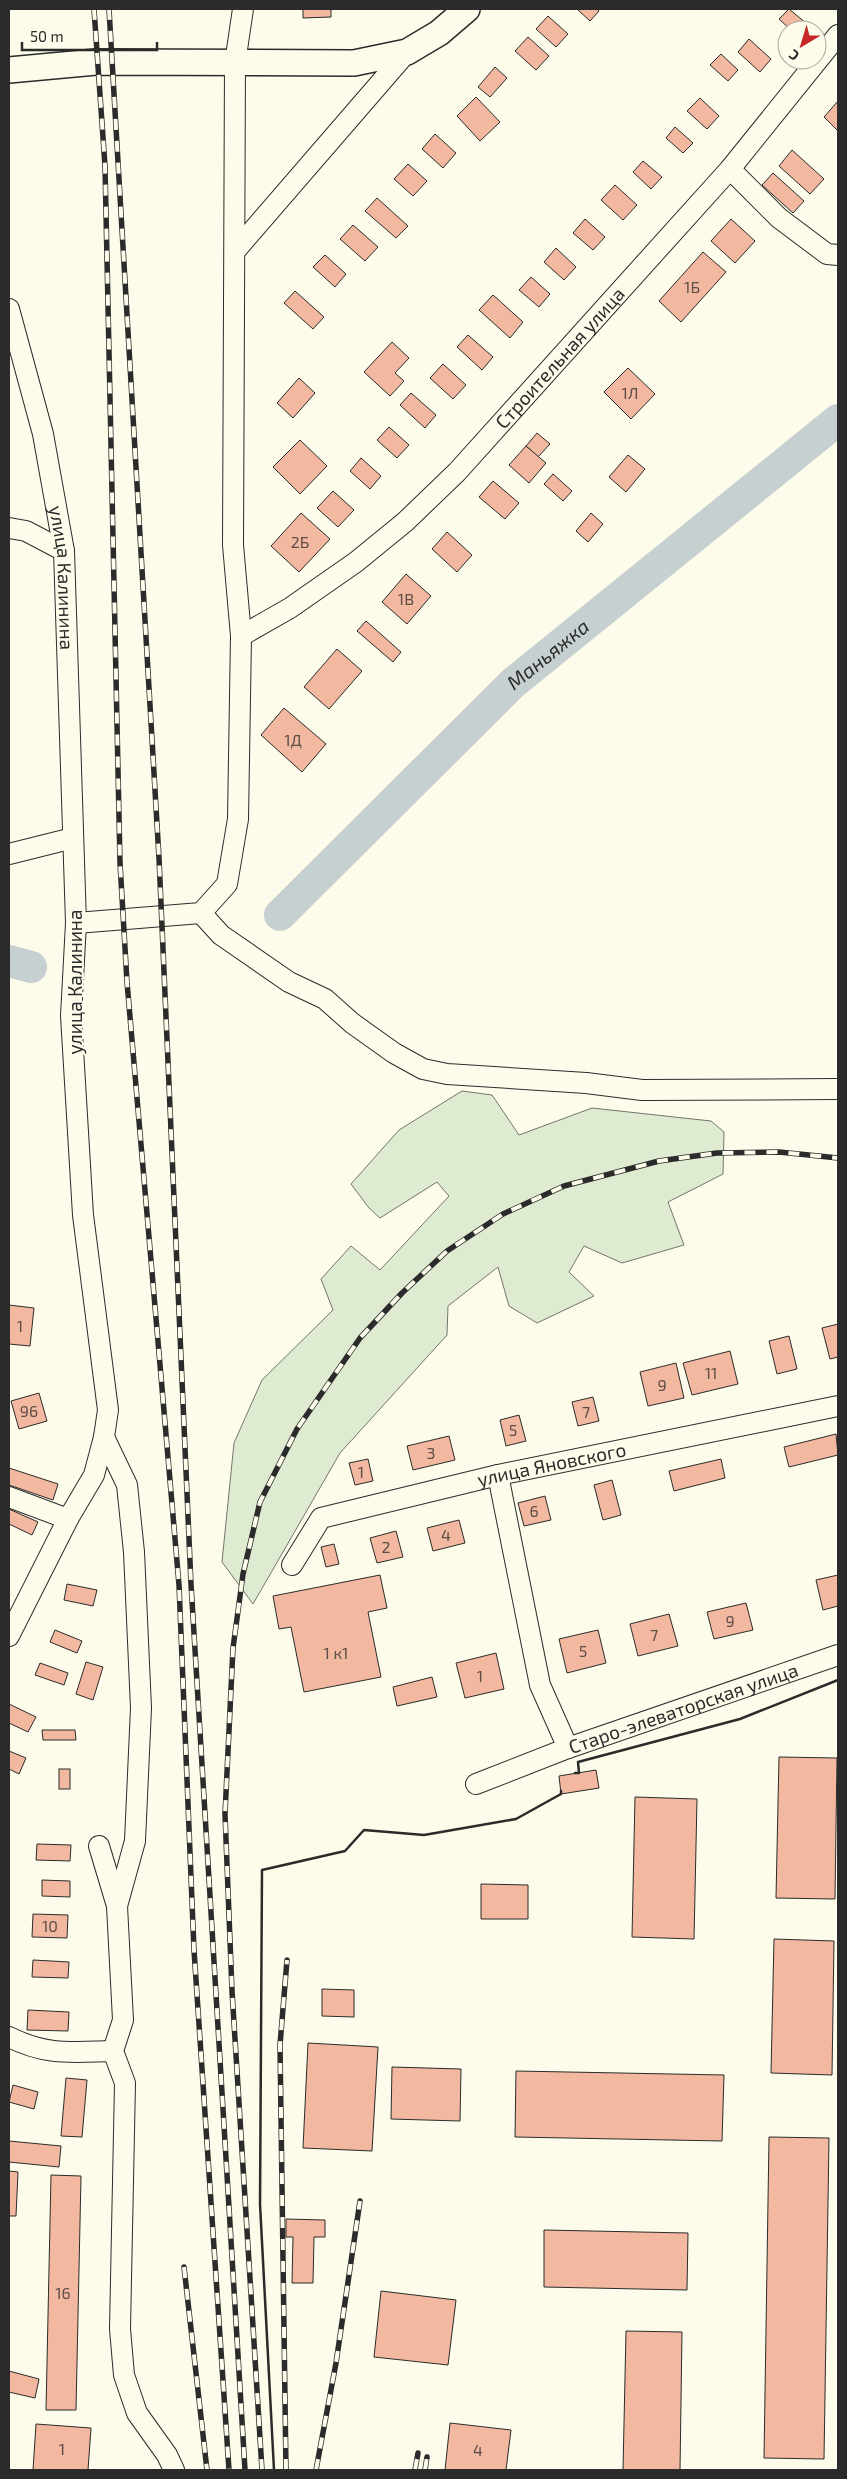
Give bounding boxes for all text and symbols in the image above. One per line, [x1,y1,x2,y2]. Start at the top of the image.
scale bar [22,20,158,52]
north arrow [777,20,827,70]
text: 50 m [30,27,64,45]
text: С [785,46,802,65]
house number: 1Б [684,277,700,296]
street label: Строительная улица [490,282,629,433]
house number: 1Л [622,383,638,402]
street label: улица Калинина [44,504,79,650]
house number: 2Б [291,532,309,551]
house number: 1В [398,589,414,608]
water label: Маньяжка [502,613,593,694]
house number: 1Д [284,730,302,749]
street label: улица Калинина [63,910,87,1054]
house number: 1 [17,1316,23,1335]
house number: 11 [705,1363,717,1382]
house number: 9 [657,1375,667,1394]
house number: 96 [20,1401,38,1420]
house number: 7 [582,1402,590,1421]
house number: 5 [509,1420,517,1439]
street label: улица Яновского [475,1437,628,1492]
house number: 3 [427,1443,435,1462]
house number: 1 [358,1462,364,1481]
house number: 6 [529,1501,539,1520]
house number: 4 [441,1525,451,1544]
house number: 2 [382,1537,391,1556]
house number: 9 [725,1611,735,1630]
house number: 7 [650,1625,658,1644]
house number: 5 [579,1641,587,1660]
house number: 1 к1 [324,1643,348,1662]
street label: Старо-элеваторская улица [565,1658,801,1758]
house number: 1 [477,1666,483,1685]
house number: 10 [42,1916,58,1935]
house number: 16 [55,2283,71,2302]
house number: 1 [59,2439,65,2458]
house number: 4 [473,2440,483,2459]

